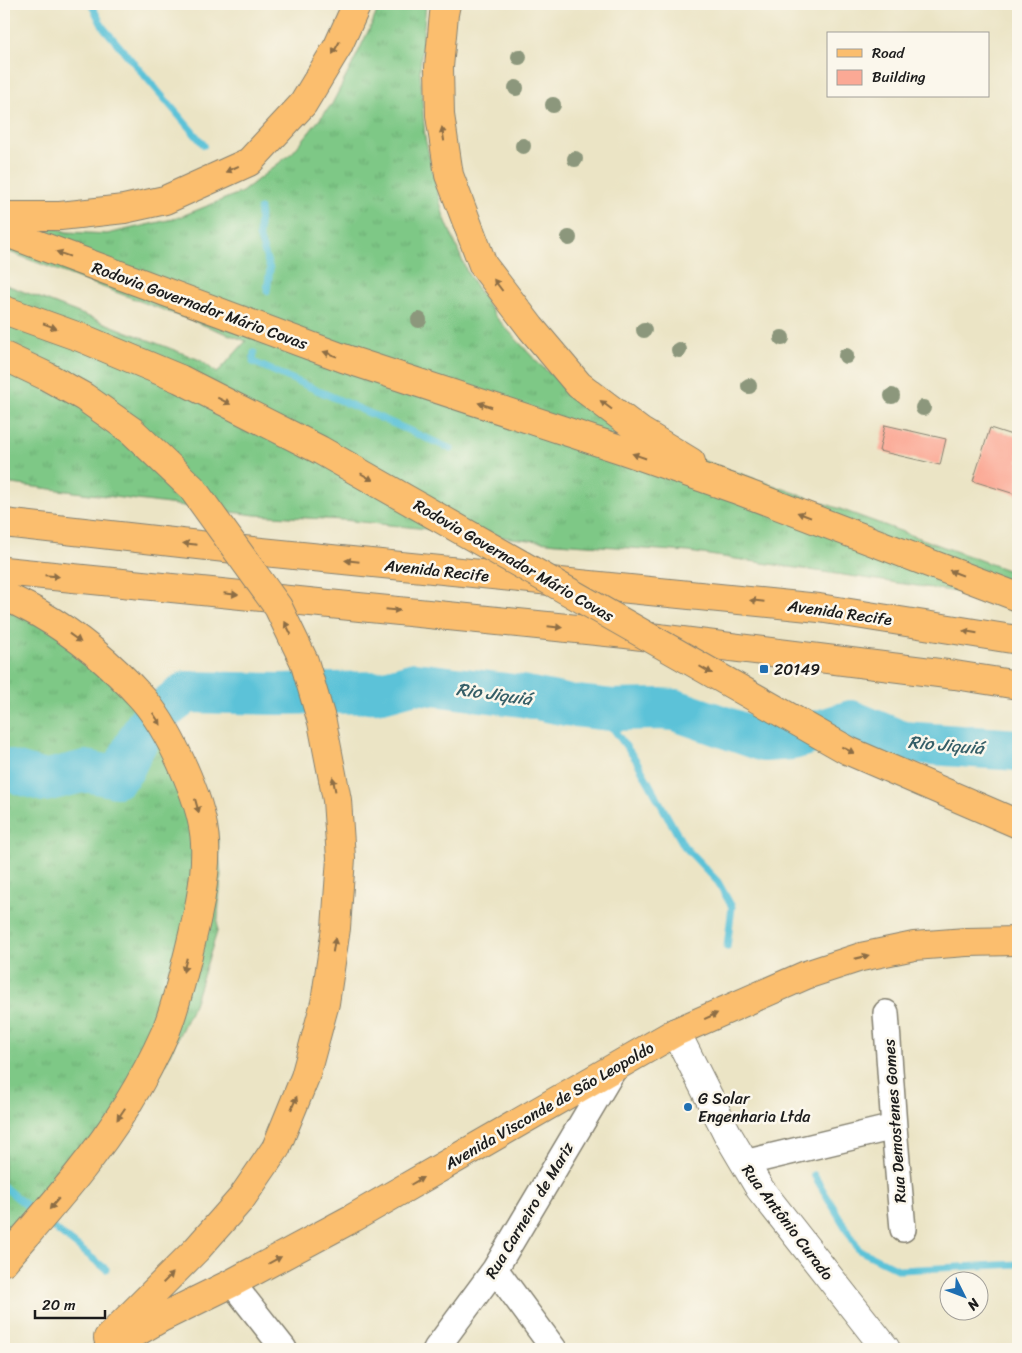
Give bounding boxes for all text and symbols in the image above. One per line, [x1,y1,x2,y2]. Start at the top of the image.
legend [827,32,990,98]
text: Road [872,40,905,66]
one-way arrow [332,41,341,55]
text: Building [872,64,926,90]
one-way arrow [438,126,446,142]
one-way arrow [225,166,239,174]
one-way arrow [56,250,71,257]
street label: Rodovia Governador Mário Covas [88,253,312,358]
one-way arrow [493,278,503,292]
one-way arrow [42,323,57,330]
one-way arrow [323,350,338,357]
one-way arrow [216,397,231,405]
one-way arrow [477,400,492,408]
one-way arrow [599,400,613,410]
one-way arrow [631,451,646,459]
one-way arrow [360,473,375,481]
street label: Rodovia Governador Mário Covas [408,491,620,630]
one-way arrow [797,511,812,518]
one-way arrow [182,540,198,548]
street label: Avenida Recife [382,550,491,590]
one-way arrow [344,557,360,565]
one-way arrow [949,569,964,576]
one-way arrow [45,572,61,580]
one-way arrow [224,590,240,598]
street label: Avenida Recife [785,591,894,634]
one-way arrow [749,597,765,605]
one-way arrow [385,607,401,615]
one-way arrow [284,621,293,636]
one-way arrow [547,623,563,631]
one-way arrow [962,628,978,636]
one-way arrow [68,633,81,644]
place label: 20149 [774,655,820,684]
marker: 20149 [758,663,770,675]
one-way arrow [700,665,713,674]
water label: Rio Jiquiá [454,673,537,716]
one-way arrow [152,712,162,726]
water label: Rio Jiquiá [907,726,988,764]
one-way arrow [841,746,855,754]
one-way arrow [329,775,337,791]
one-way arrow [194,798,202,813]
one-way arrow [330,937,338,953]
one-way arrow [855,953,870,961]
one-way arrow [181,958,189,973]
one-way arrow [704,1012,718,1020]
street label: Avenida Visconde de São Leopoldo [438,1033,660,1178]
street label: Rua Demostenes Gomes [874,1038,915,1204]
place label: G Solar Engenharia Ltda [698,1084,811,1131]
one-way arrow [291,1096,299,1110]
marker: G Solar Engenharia Ltda [682,1101,694,1113]
one-way arrow [116,1107,126,1120]
street label: Rua Carneiro de Mariz [477,1136,582,1284]
street label: Rua Antônio Curado [734,1158,841,1287]
one-way arrow [409,1177,424,1185]
one-way arrow [48,1197,59,1210]
one-way arrow [268,1256,282,1264]
north arrow [940,1270,990,1320]
one-way arrow [162,1272,174,1284]
scale bar [35,1288,105,1320]
text: 20 m [42,1292,76,1318]
text: N [961,1292,986,1317]

